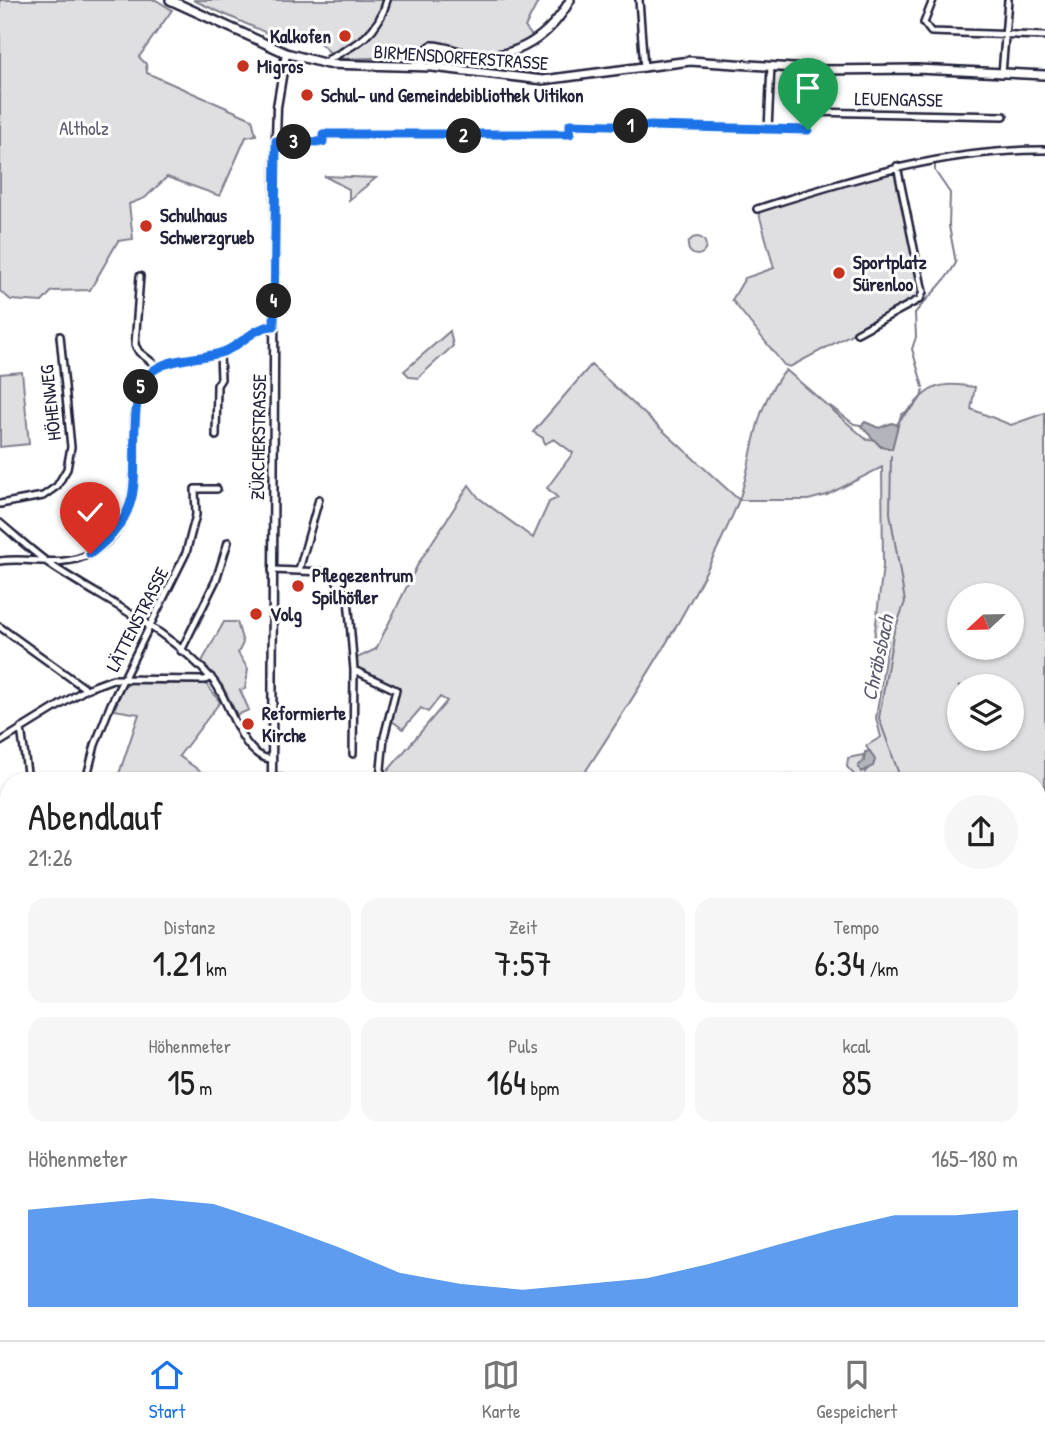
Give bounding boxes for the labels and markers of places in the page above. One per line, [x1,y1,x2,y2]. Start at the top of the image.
place label: Kalkofen [270,23,331,49]
marker: Kalkofen [337,28,353,44]
place label: Migros [257,53,304,80]
marker: Migros [235,58,251,74]
pin [778,58,838,130]
place label: Schul- und Gemeindebibliothek Uitikon [321,82,584,108]
marker: Schul- und Gemeindebibliothek Uitikon [299,87,315,103]
pin: 1 [614,108,648,144]
pin: 2 [447,118,482,154]
pin: 3 [276,124,312,160]
place label: Schulhaus Schwerzgrueb [160,202,255,251]
marker: Schulhaus Schwerzgrueb [138,218,154,234]
place label: Sportplatz Sürenloo [853,249,928,297]
marker: Sportplatz Sürenloo [831,265,847,281]
pin: 4 [256,284,292,318]
pin: 5 [124,370,158,404]
pin [60,482,120,554]
place label: Pflegezentrum Spilhöfler [312,562,413,611]
marker: Pflegezentrum Spilhöfler [290,578,306,594]
place label: Volg [270,601,302,628]
marker: Volg [248,606,264,622]
place label: Reformierte Kirche [262,700,347,748]
marker: Reformierte Kirche [240,716,256,732]

